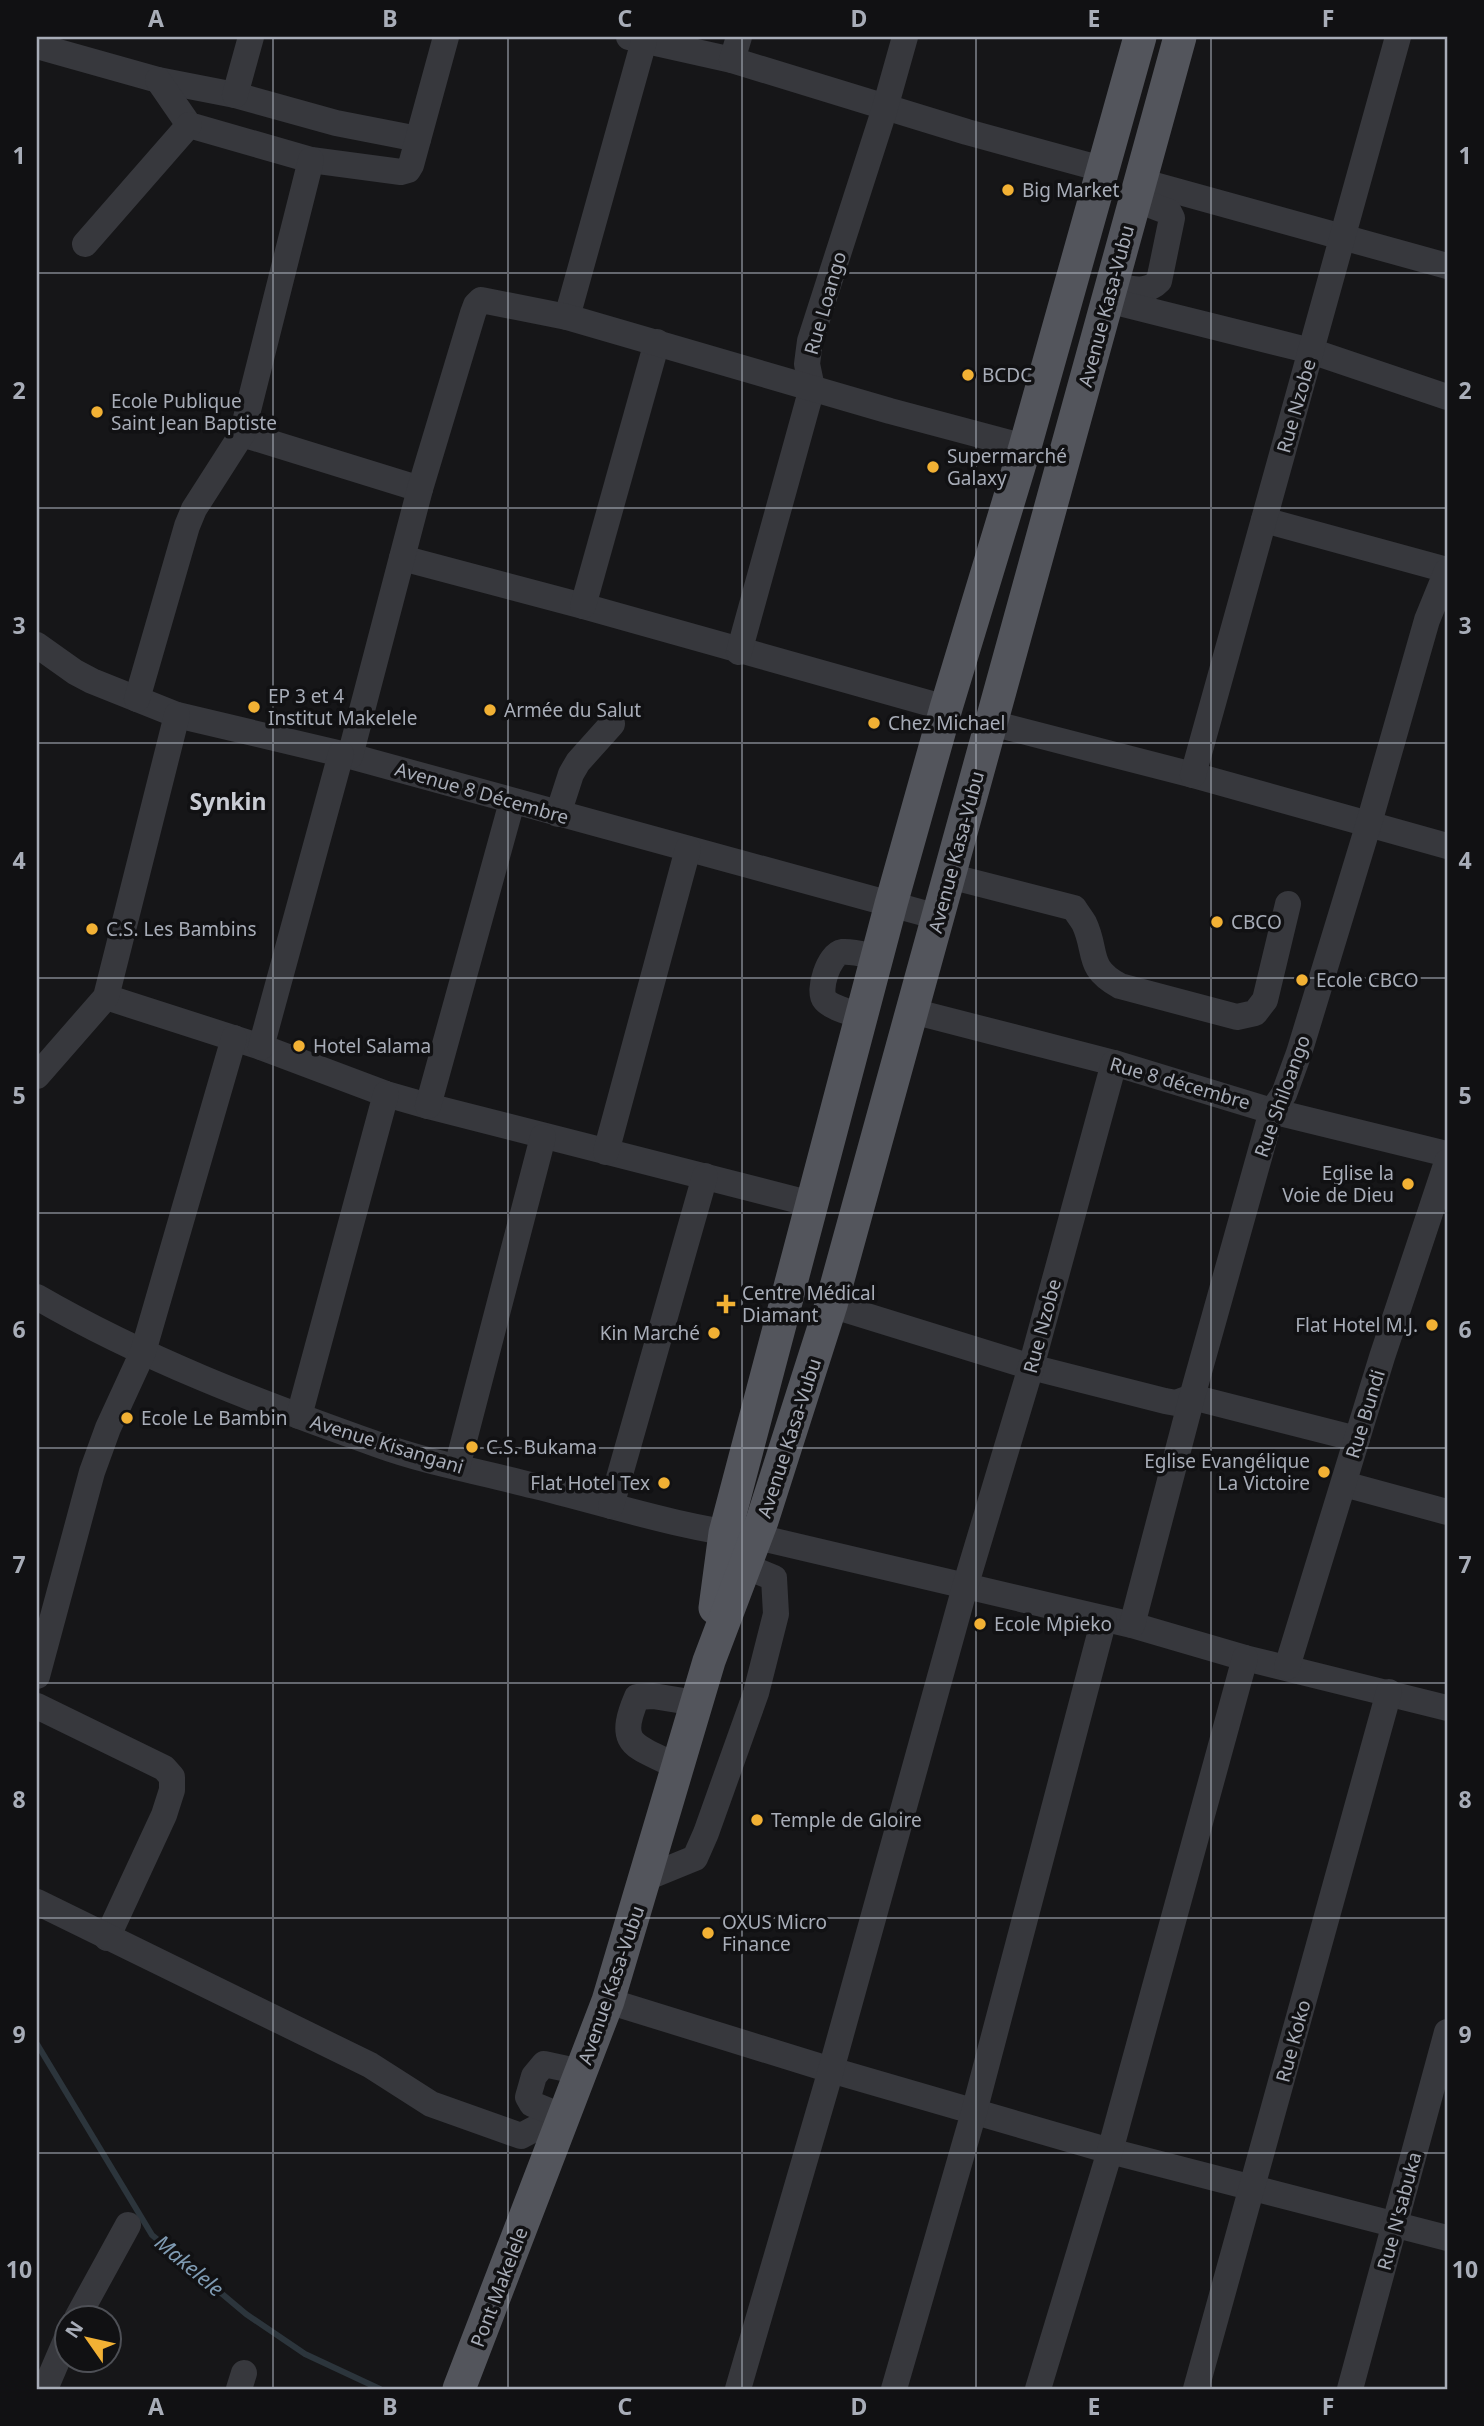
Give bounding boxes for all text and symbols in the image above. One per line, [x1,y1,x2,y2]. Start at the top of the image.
text: A [148,2,164,34]
text: B [382,2,398,34]
text: C [618,2,633,34]
text: D [851,2,867,34]
text: E [1088,2,1100,34]
text: F [1322,2,1334,34]
text: 1 [12,139,26,171]
text: 1 [1458,139,1472,171]
place label: Big Market [1022,177,1119,203]
marker: Big Market [1000,182,1016,198]
street label: Avenue Kasa-Vubu [1072,222,1140,390]
street label: Rue Loango [798,248,852,358]
street label: Rue Nzobe [1270,356,1322,456]
place label: BCDC [982,362,1032,388]
marker: BCDC [960,367,976,383]
text: 2 [12,374,26,406]
text: 2 [1458,374,1472,406]
place label: Ecole Publique Saint Jean Baptiste [111,388,277,436]
marker: Ecole Publique Saint Jean Baptiste [89,404,105,420]
place label: Supermarché Galaxy [947,443,1067,491]
marker: Supermarché Galaxy [925,459,941,475]
text: 3 [12,609,26,641]
text: 3 [1458,609,1472,641]
place label: EP 3 et 4 Institut Makelele [268,683,417,731]
place label: Armée du Salut [504,697,641,723]
marker: EP 3 et 4 Institut Makelele [246,699,262,715]
marker: Armée du Salut [482,702,498,718]
place label: Chez Michael [888,710,1005,736]
marker: Chez Michael [866,715,882,731]
street label: Avenue 8 Décembre [392,756,572,830]
street label: Avenue Kasa-Vubu [922,768,990,936]
district label: Synkin [190,785,266,817]
text: 4 [12,844,26,876]
text: 4 [1458,844,1472,876]
place label: CBCO [1231,909,1282,935]
marker: CBCO [1209,914,1225,930]
place label: C.S. Les Bambins [106,916,256,942]
marker: C.S. Les Bambins [84,921,100,937]
place label: Ecole CBCO [1316,967,1419,993]
marker: Ecole CBCO [1294,972,1310,988]
street label: Rue Shiloango [1248,1031,1316,1161]
place label: Hotel Salama [313,1033,431,1059]
marker: Hotel Salama [291,1038,307,1054]
street label: Rue 8 décembre [1107,1051,1253,1115]
text: 5 [12,1079,26,1111]
text: 5 [1458,1079,1472,1111]
place label: Eglise la Voie de Dieu [1282,1160,1394,1208]
marker: Eglise la Voie de Dieu [1400,1176,1416,1192]
street label: Rue Nzobe [1017,1276,1067,1376]
place label: Centre Médical Diamant [742,1280,876,1328]
marker: Centre Médical Diamant [716,1294,736,1314]
place label: Flat Hotel M.J. [1295,1312,1418,1338]
text: 6 [12,1313,26,1345]
text: 6 [1458,1313,1472,1345]
marker: Flat Hotel M.J. [1424,1317,1440,1333]
place label: Kin Marché [600,1320,700,1346]
marker: Kin Marché [706,1325,722,1341]
street label: Avenue Kasa-Vubu [751,1355,827,1521]
street label: Rue Bundi [1339,1366,1391,1462]
place label: Ecole Le Bambin [141,1405,287,1431]
street label: Avenue Kisangani [307,1408,467,1480]
marker: Ecole Le Bambin [119,1410,135,1426]
place label: C.S. Bukama [486,1434,597,1460]
marker: C.S. Bukama [464,1439,480,1455]
place label: Eglise Evangélique La Victoire [1144,1448,1310,1496]
marker: Eglise Evangélique La Victoire [1316,1464,1332,1480]
place label: Flat Hotel Tex [530,1470,650,1496]
marker: Flat Hotel Tex [656,1475,672,1491]
text: 7 [12,1548,26,1580]
text: 7 [1458,1548,1472,1580]
place label: Ecole Mpieko [994,1611,1112,1637]
marker: Ecole Mpieko [972,1616,988,1632]
text: 8 [12,1783,26,1815]
text: 8 [1458,1783,1472,1815]
place label: Temple de Gloire [771,1807,922,1833]
marker: Temple de Gloire [749,1812,765,1828]
street label: Avenue Kasa-Vubu [572,1902,650,2068]
place label: OXUS Micro Finance [722,1909,827,1957]
marker: OXUS Micro Finance [700,1925,716,1941]
street label: Rue Koko [1270,1997,1316,2085]
text: 9 [12,2018,26,2050]
text: 9 [1458,2018,1472,2050]
street label: Rue N'sabuka [1371,2149,1427,2273]
street label: Pont Makelele [464,2223,534,2351]
water label: Makelele [149,2228,230,2302]
text: 10 [6,2253,32,2285]
text: 10 [1452,2253,1478,2285]
north arrow [52,2304,122,2374]
text: N [59,2316,89,2343]
text: A [148,2390,164,2422]
text: B [382,2390,398,2422]
text: C [618,2390,633,2422]
text: D [851,2390,867,2422]
text: E [1088,2390,1100,2422]
text: F [1322,2390,1334,2422]

